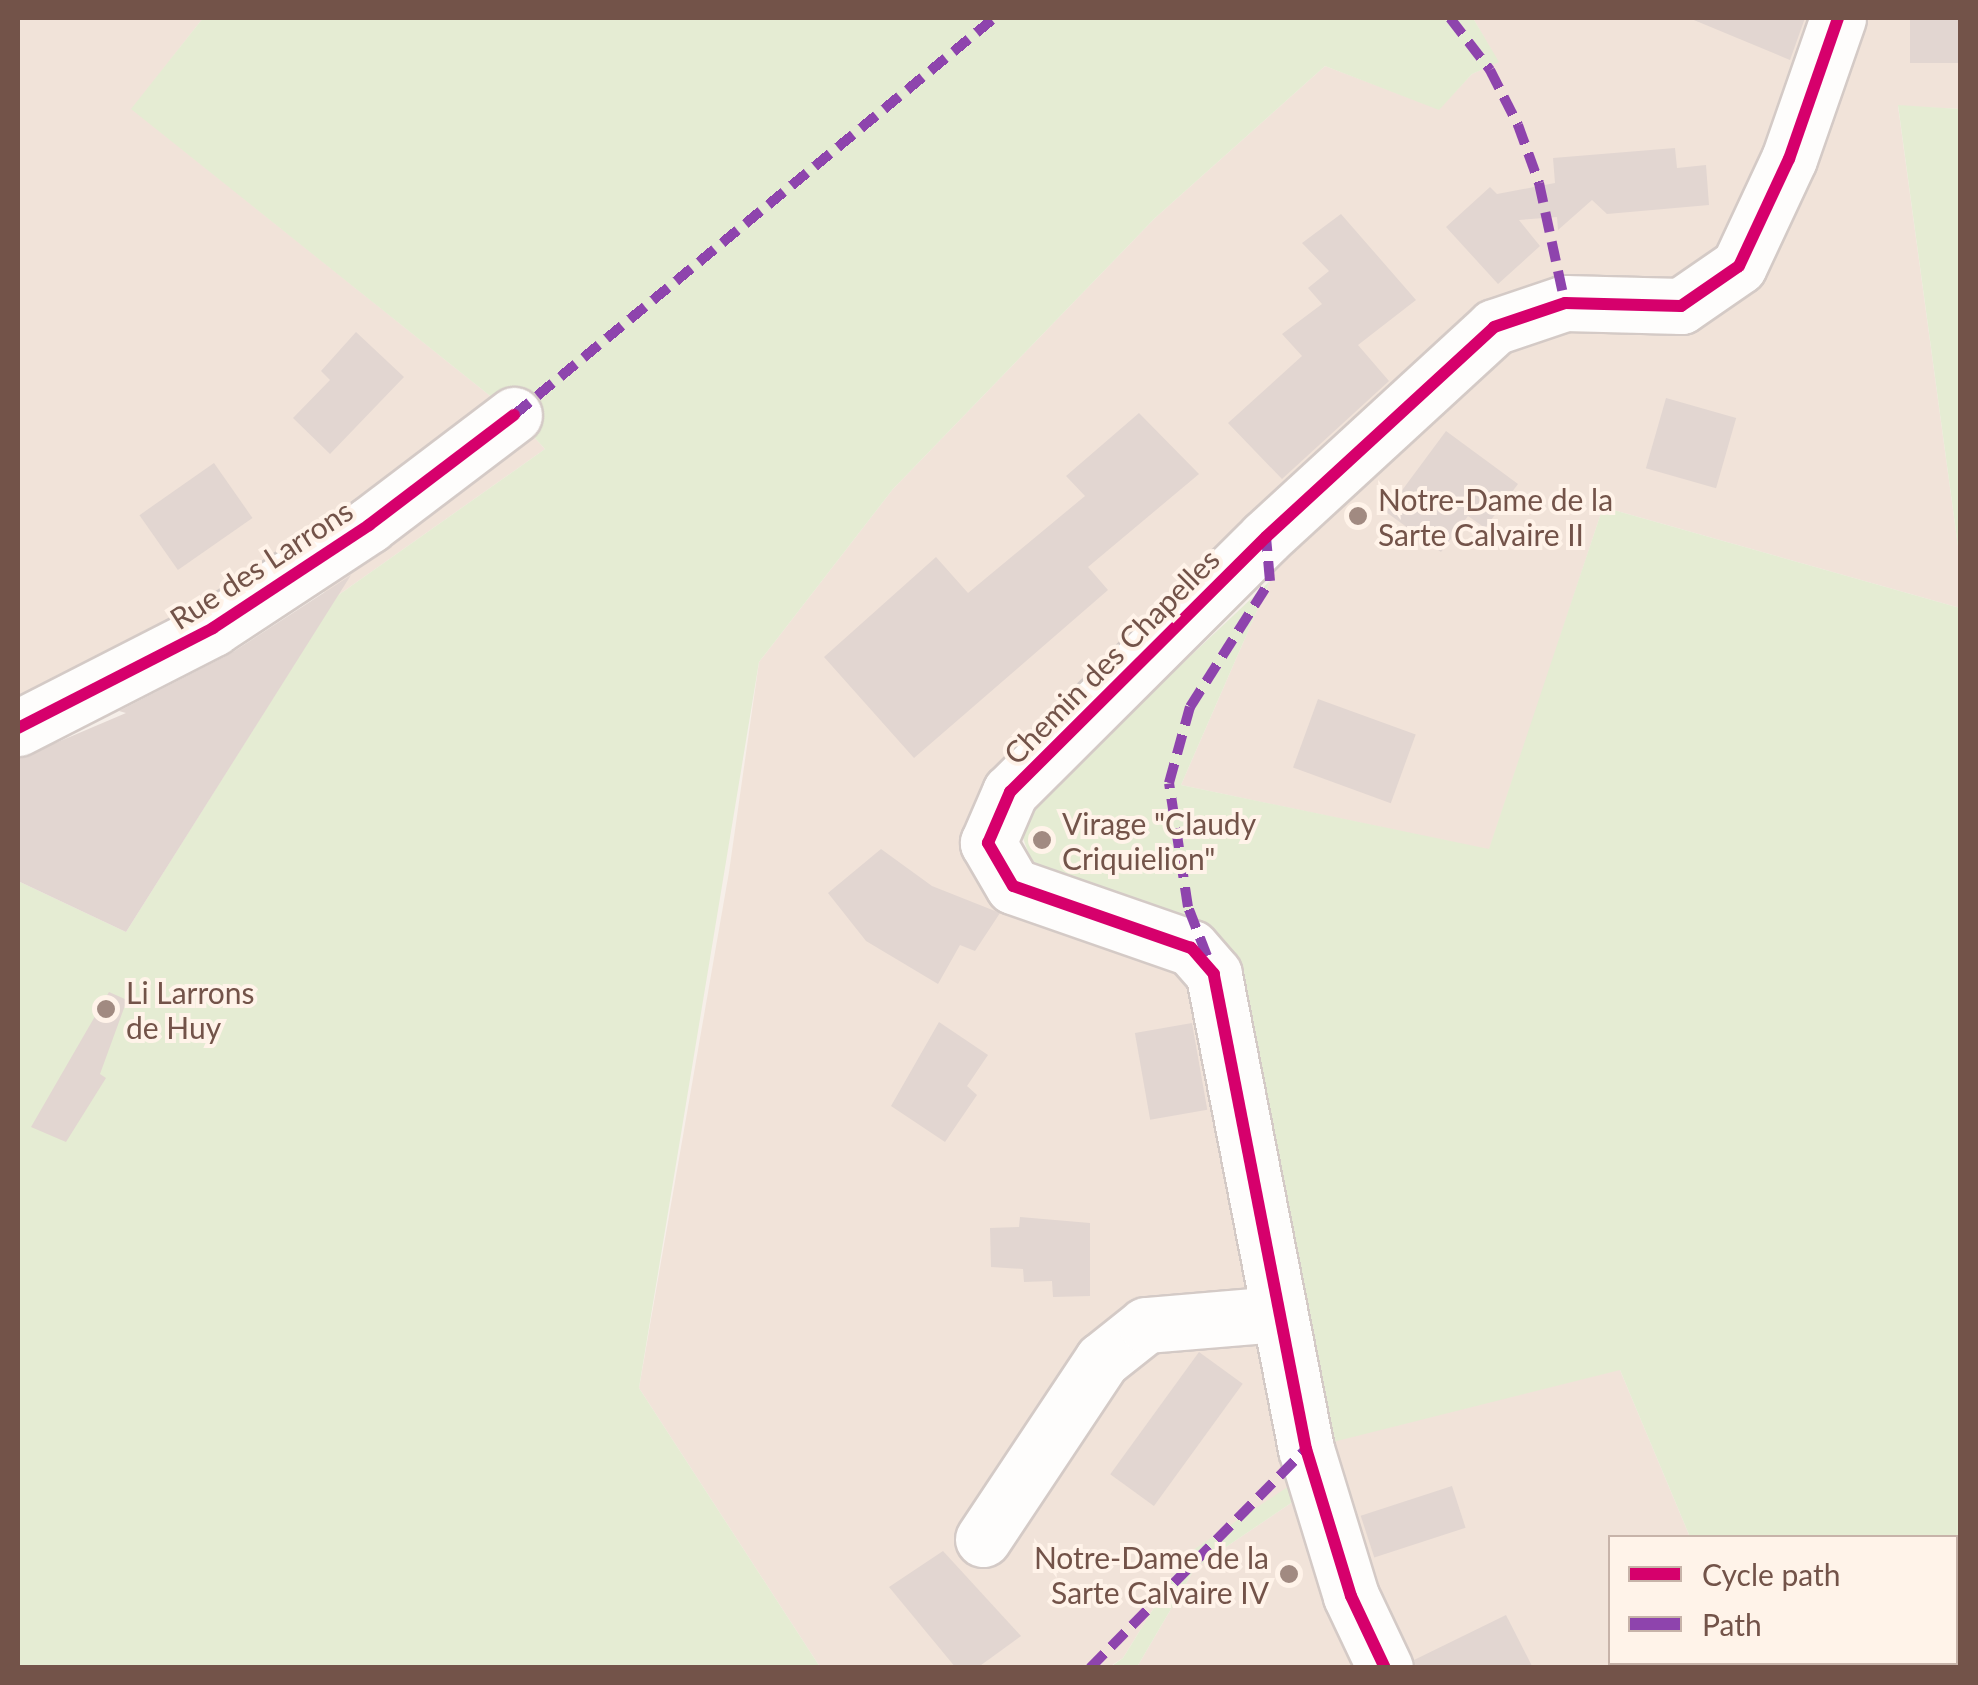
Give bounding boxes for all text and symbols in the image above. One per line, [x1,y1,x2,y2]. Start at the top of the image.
place label: Notre-Dame de la Sarte Calvaire II [1378,481,1613,552]
street label: Rue des Larrons [163,492,359,636]
marker: Notre-Dame de la Sarte Calvaire II [1347,505,1369,527]
street label: Chemin des Chapelles [996,541,1226,771]
place label: Virage "Claudy Criquielion" [1062,805,1256,876]
marker: Virage "Claudy Criquielion" [1031,829,1053,851]
place label: Li Larrons de Huy [126,974,255,1044]
marker: Li Larrons de Huy [95,998,117,1020]
legend [1608,1535,1958,1665]
place label: Notre-Dame de la Sarte Calvaire IV [1034,1539,1269,1610]
text: Cycle path [1702,1556,1841,1592]
marker: Notre-Dame de la Sarte Calvaire IV [1278,1563,1300,1585]
text: Path [1702,1606,1762,1642]

